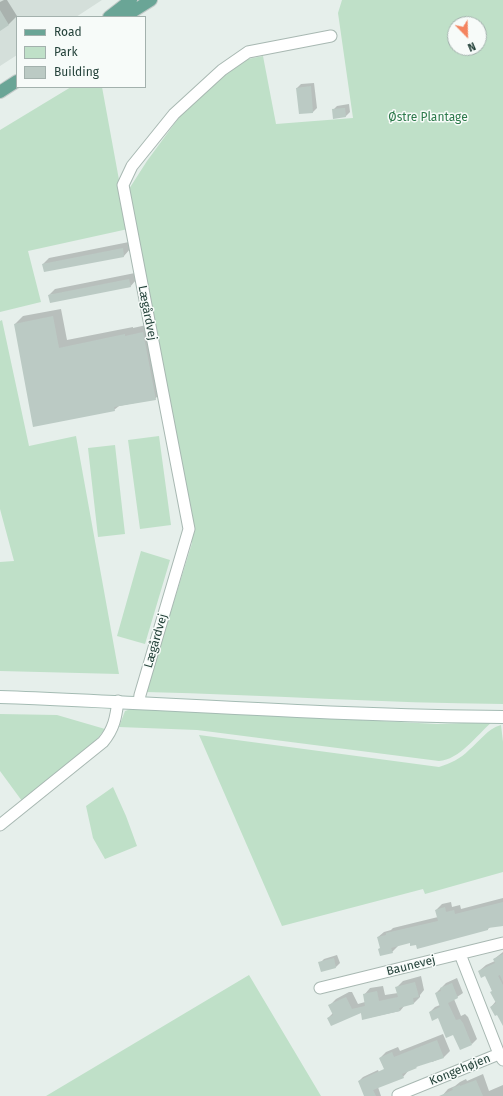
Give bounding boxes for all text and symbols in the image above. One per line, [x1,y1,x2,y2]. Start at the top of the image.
legend [16,16,146,88]
north arrow [447,16,487,56]
text: Road [54,25,82,39]
text: N [466,39,477,54]
text: Park [54,45,78,59]
text: Building [54,65,99,79]
park label: Østre Plantage [388,111,468,125]
street label: Lægårdvej [135,284,159,342]
street label: Lægårdvej [141,612,171,670]
street label: Baunevej [385,953,437,979]
street label: Kongehøjen [427,1051,493,1089]

